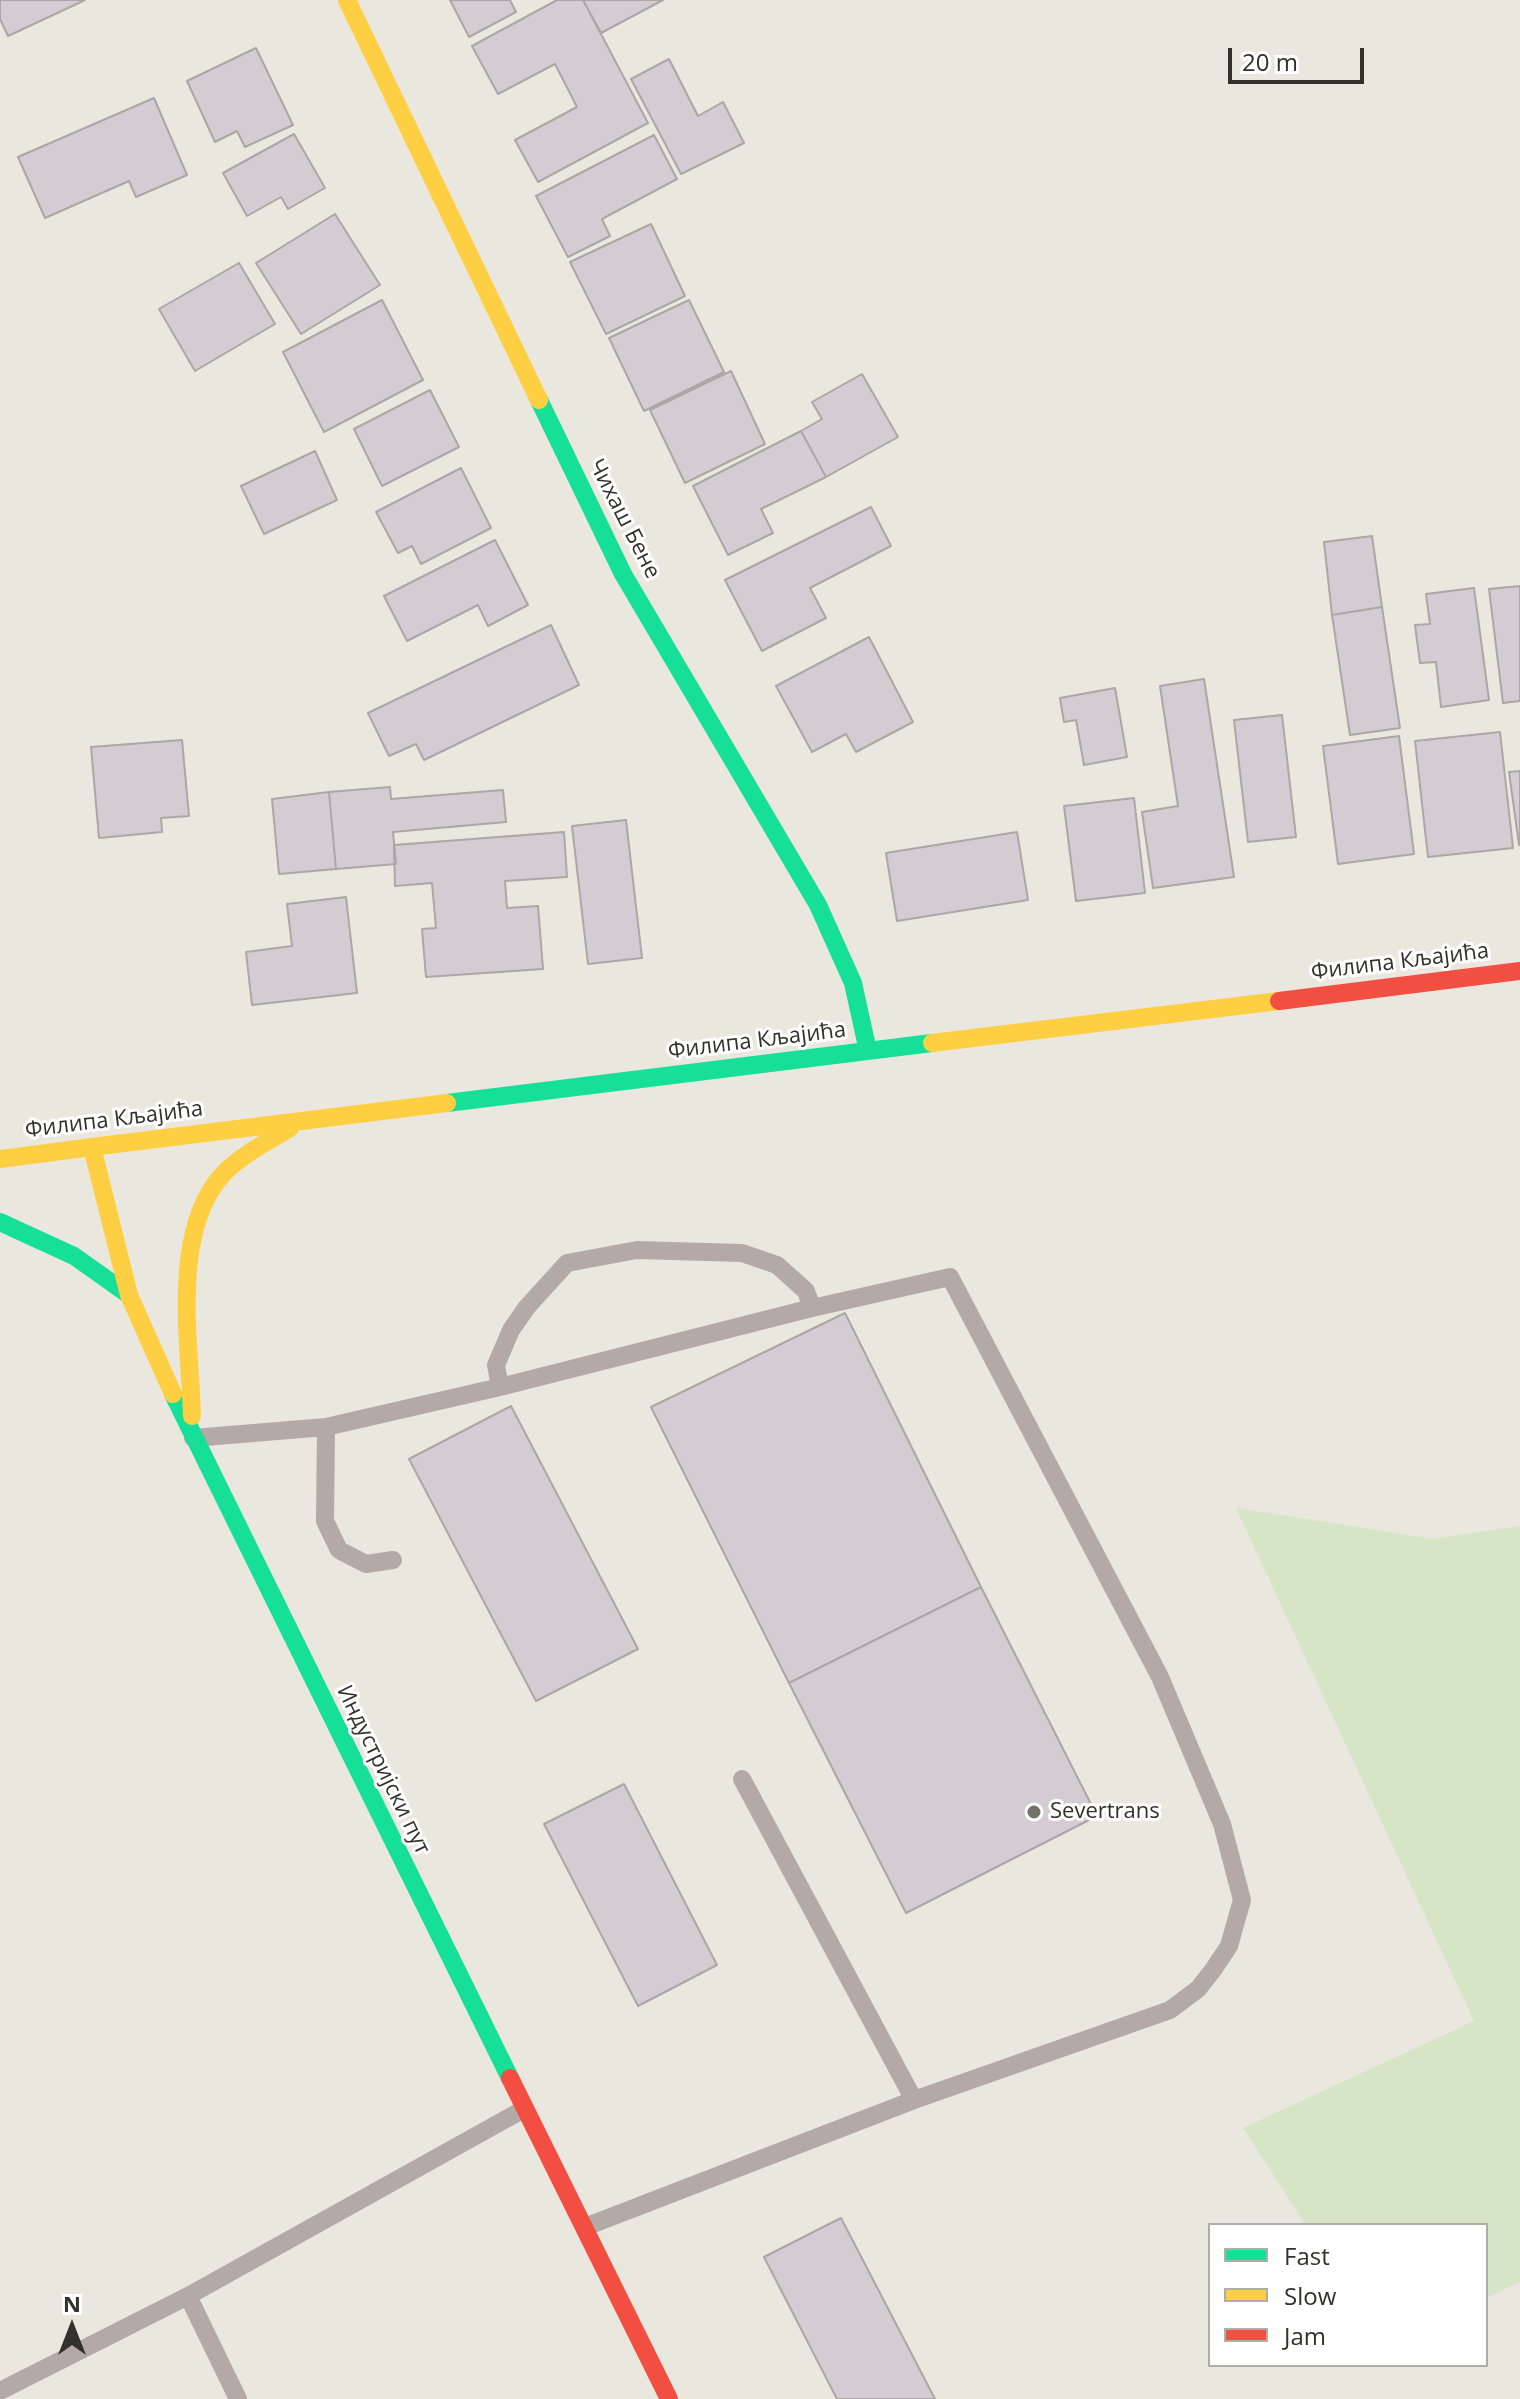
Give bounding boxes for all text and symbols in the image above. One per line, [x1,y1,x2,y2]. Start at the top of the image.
scale bar [1232,32,1368,82]
text: 20 m [1242,45,1298,78]
street label: Чихаш Бене [583,455,665,583]
street label: Филипа Кљајића [1310,938,1490,986]
street label: Филипа Кљајића [667,1017,847,1065]
street label: Филипа Кљајића [24,1096,204,1144]
street label: Индустријски пут [331,1681,435,1859]
place label: Severtrans [1050,1799,1160,1825]
marker: Severtrans [1025,1803,1043,1821]
legend [1208,2223,1488,2367]
text: Fast [1284,2239,1330,2272]
text: Slow [1284,2279,1336,2312]
north arrow [32,2287,112,2367]
text: N [63,2288,81,2318]
text: Jam [1284,2319,1326,2352]

